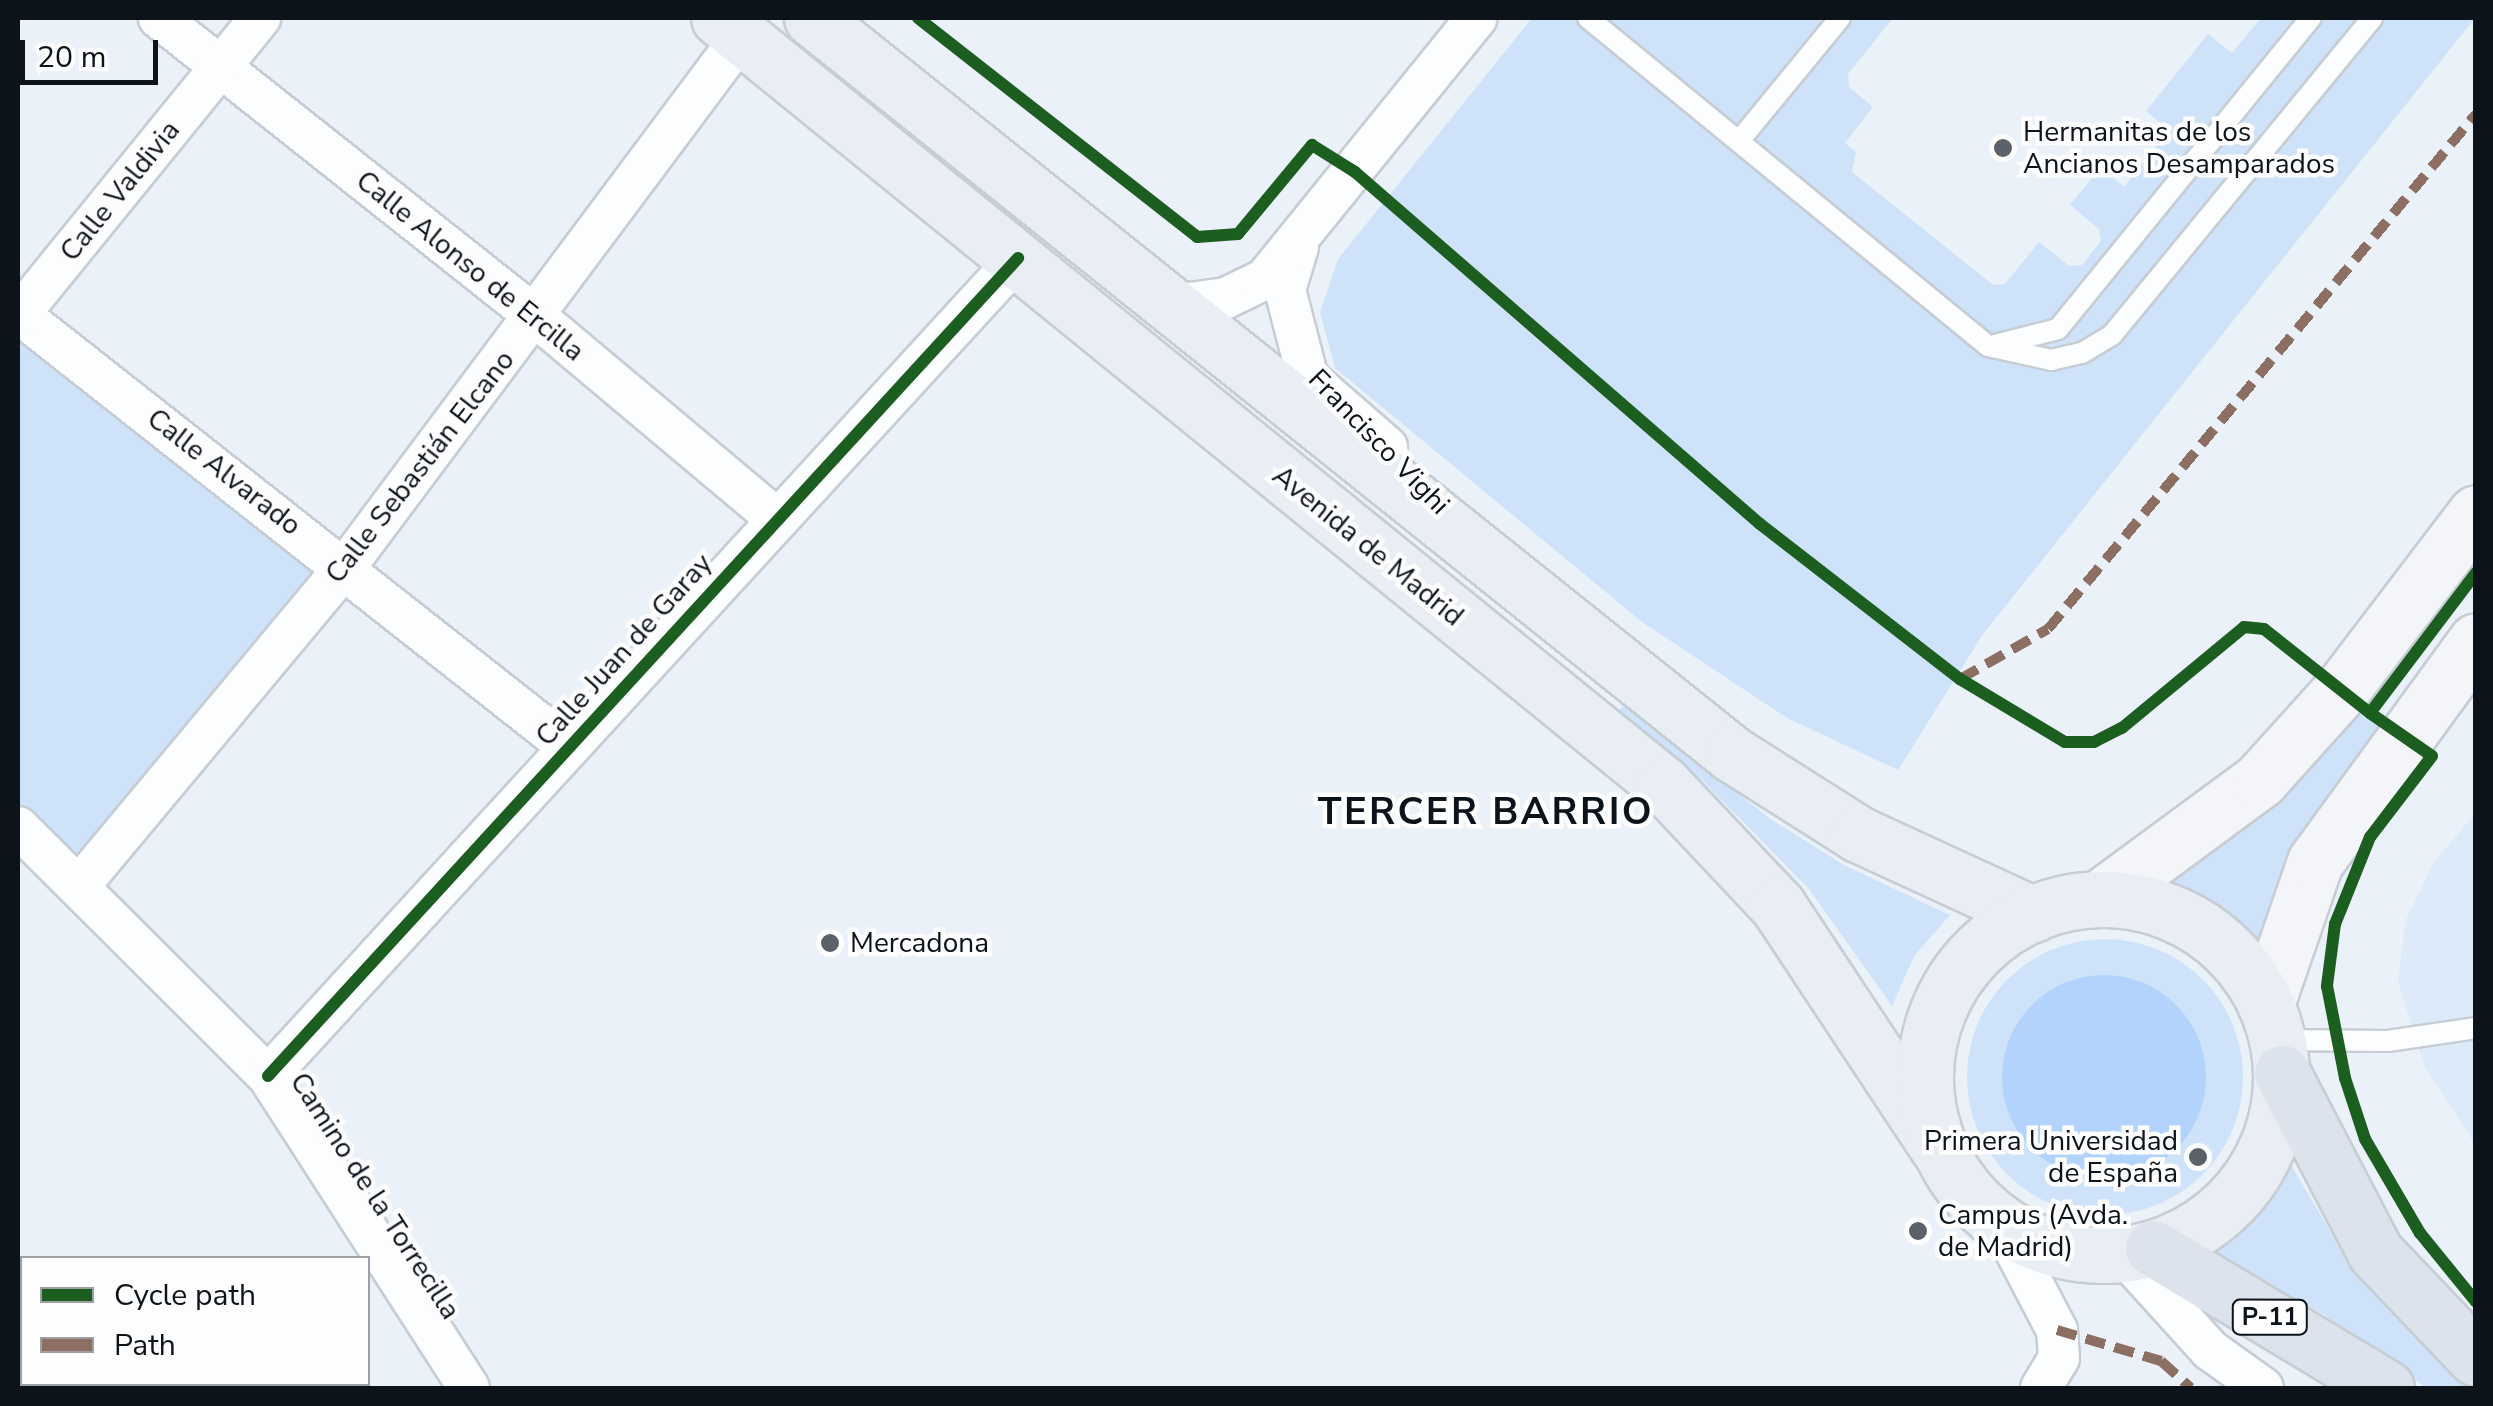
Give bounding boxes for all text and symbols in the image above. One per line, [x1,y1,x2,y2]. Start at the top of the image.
scale bar [25,20,162,82]
text: 20 m [37,37,106,78]
street label: Calle Valdivia [53,114,187,268]
place label: Hermanitas de los Ancianos Desamparados [2023,115,2335,181]
marker: Hermanitas de los Ancianos Desamparados [1992,137,2014,159]
street label: Calle Alonso de Ercilla [349,164,591,368]
street label: Calle Sebastián Elcano [319,344,521,590]
street label: Francisco Vighi [1301,362,1457,522]
street label: Calle Alvarado [140,402,308,542]
street label: Avenida de Madrid [1266,459,1470,633]
street label: Calle Juan de Garay [529,547,719,753]
district label: TERCER BARRIO [1318,789,1654,835]
place label: Mercadona [850,926,989,960]
marker: Mercadona [819,932,841,954]
street label: Camino de la Torrecilla [283,1066,467,1326]
place label: Primera Universidad de España [1924,1124,2178,1190]
marker: Primera Universidad de España [2187,1146,2209,1168]
place label: Campus (Avda. de Madrid) [1938,1198,2128,1264]
marker: Campus (Avda. de Madrid) [1907,1220,1929,1242]
legend [20,1256,370,1386]
text: Cycle path [114,1275,256,1316]
road number: P-11 [2230,1297,2310,1337]
text: Path [114,1325,176,1366]

